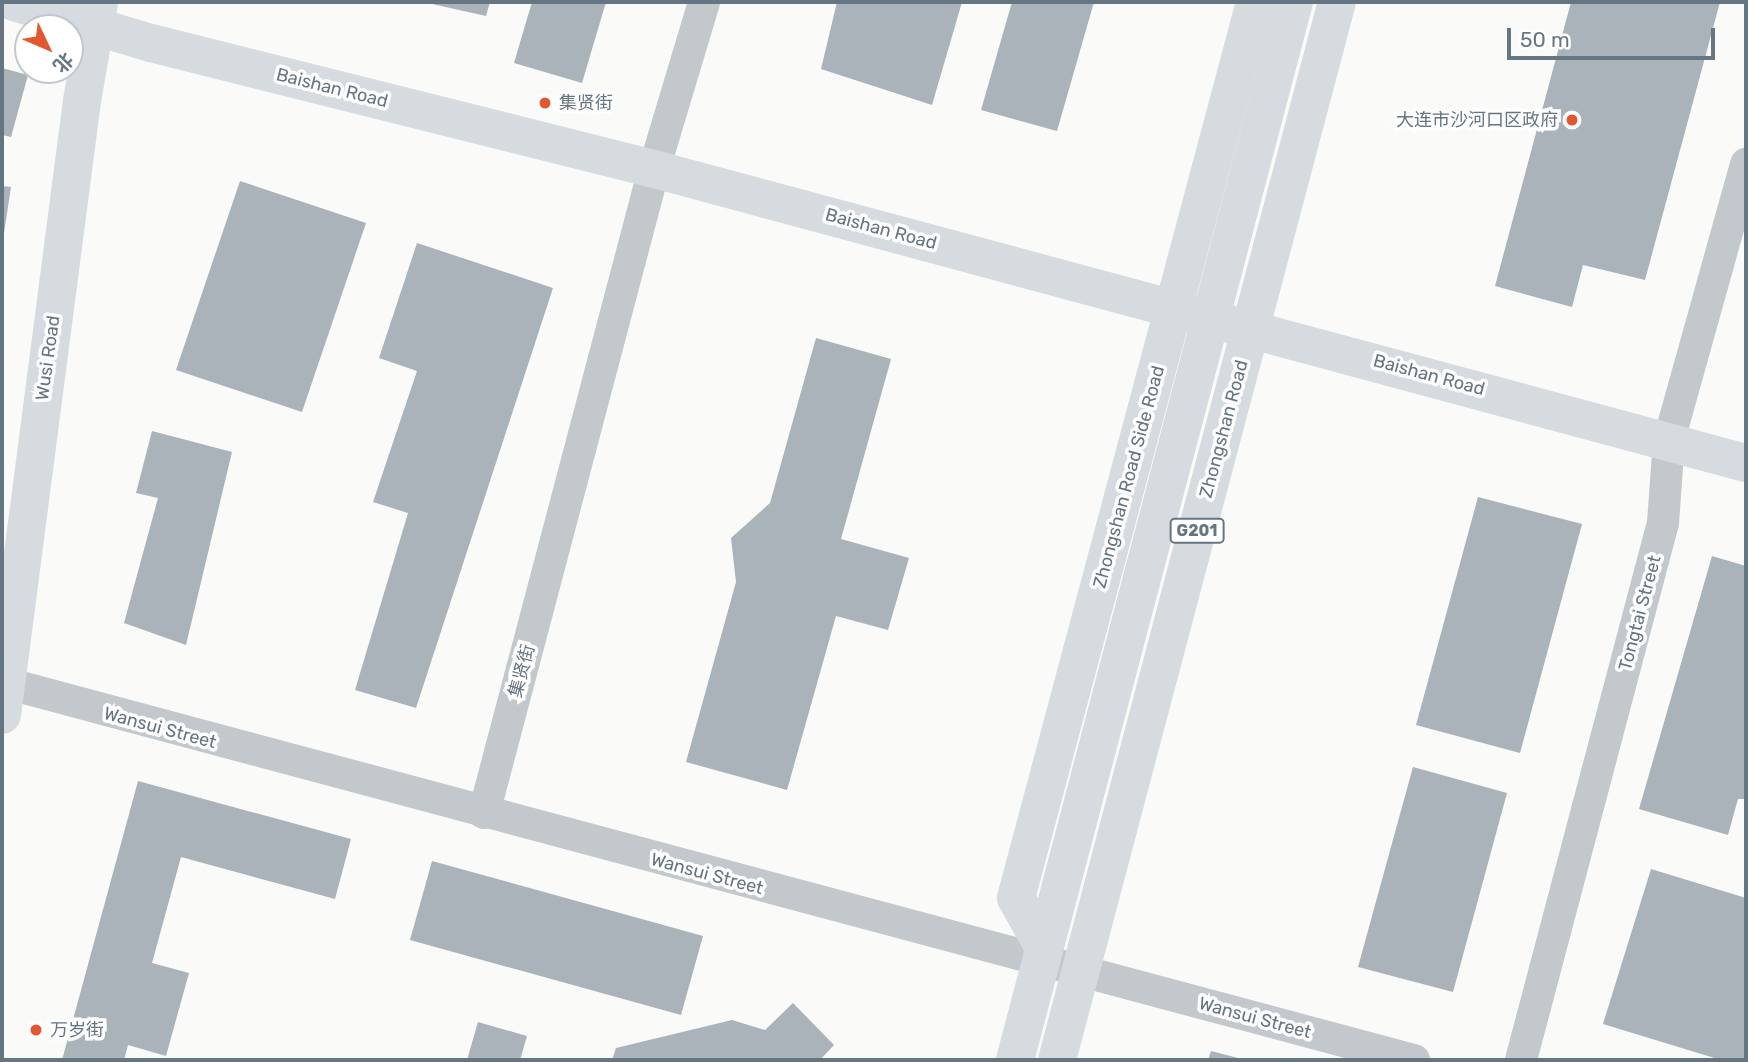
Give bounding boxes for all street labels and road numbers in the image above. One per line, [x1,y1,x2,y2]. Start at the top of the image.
street label: Baishan Road [274,64,390,112]
street label: Baishan Road [823,204,939,254]
street label: Wusi Road [31,314,65,402]
street label: Baishan Road [1371,350,1487,400]
street label: Zhongshan Road [1195,358,1253,500]
street label: Zhongshan Road Side Road [1089,363,1169,591]
road number: G201 [1169,518,1225,544]
street label: Tongtai Street [1614,553,1666,673]
street label: 集贤街 [505,642,539,700]
street label: Wansui Street [101,703,219,753]
street label: Wansui Street [648,849,766,899]
street label: Wansui Street [1196,993,1314,1043]

